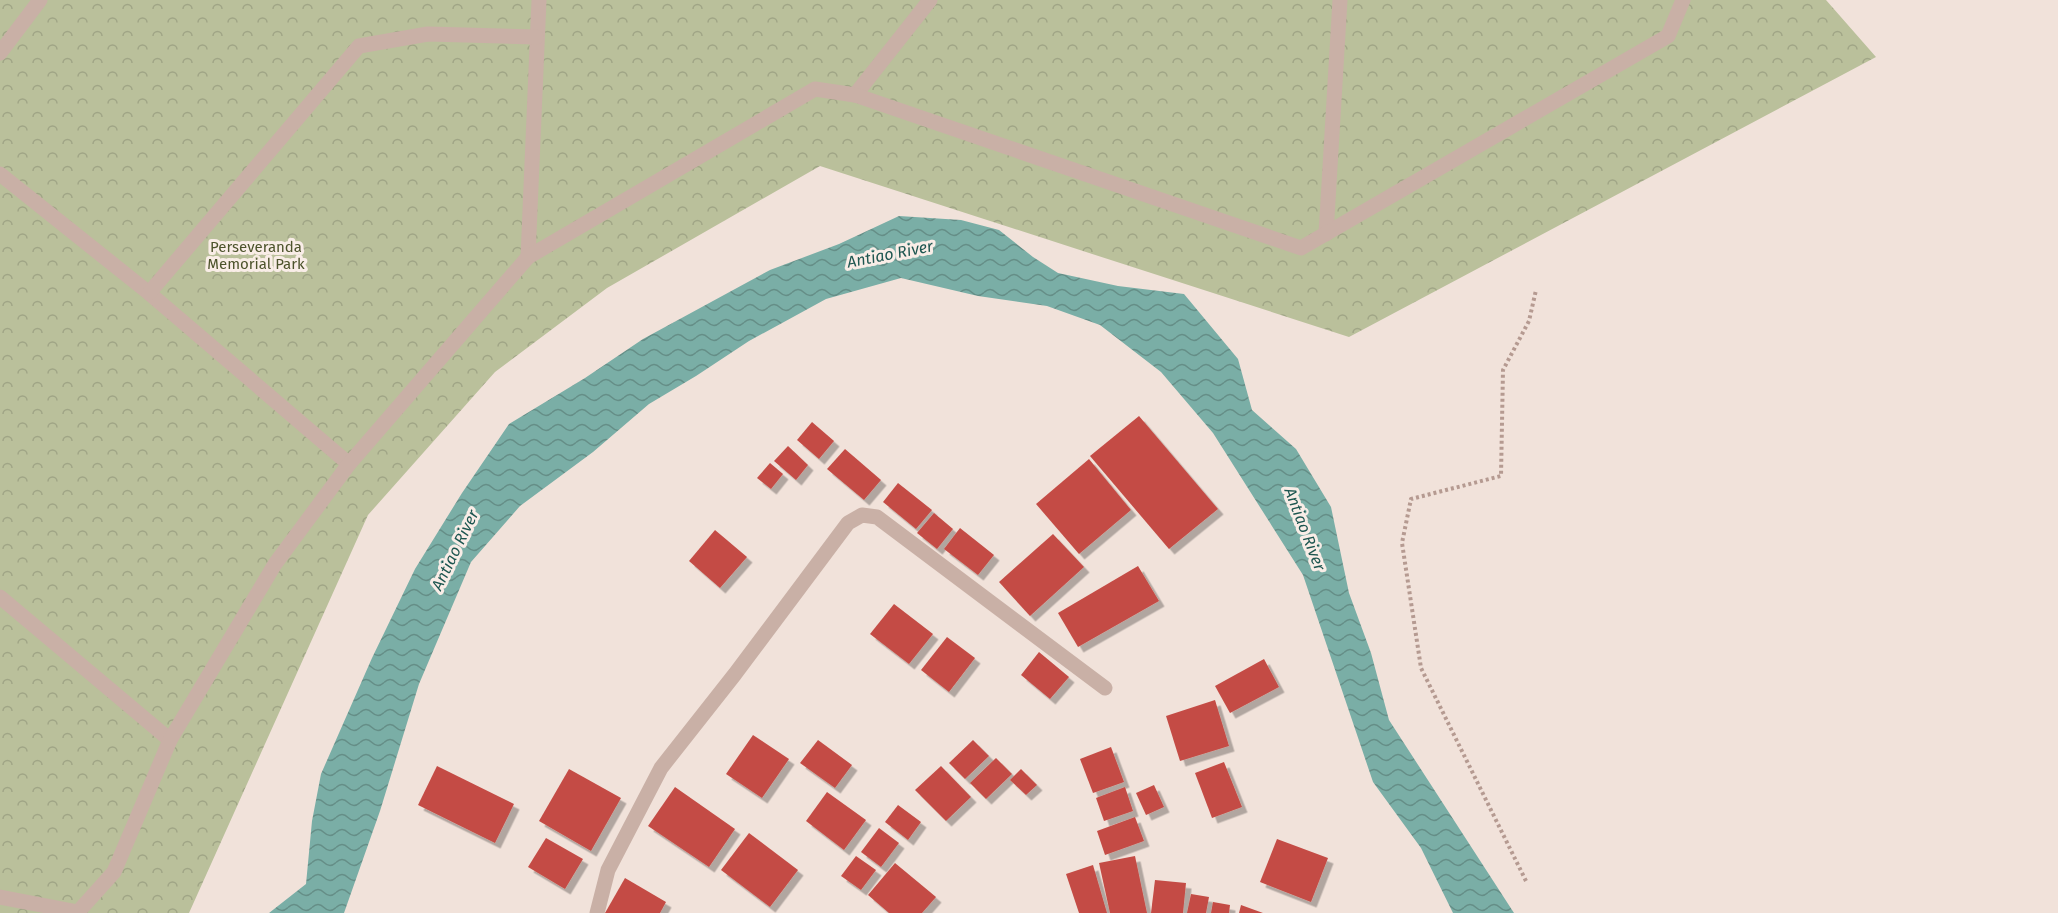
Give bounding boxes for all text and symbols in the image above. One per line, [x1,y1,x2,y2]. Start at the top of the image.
water label: Antiao River [844,236,935,272]
park label: Perseveranda Memorial Park [207,238,305,273]
water label: Antiao River [1280,484,1330,574]
water label: Antiao River [427,506,483,594]

